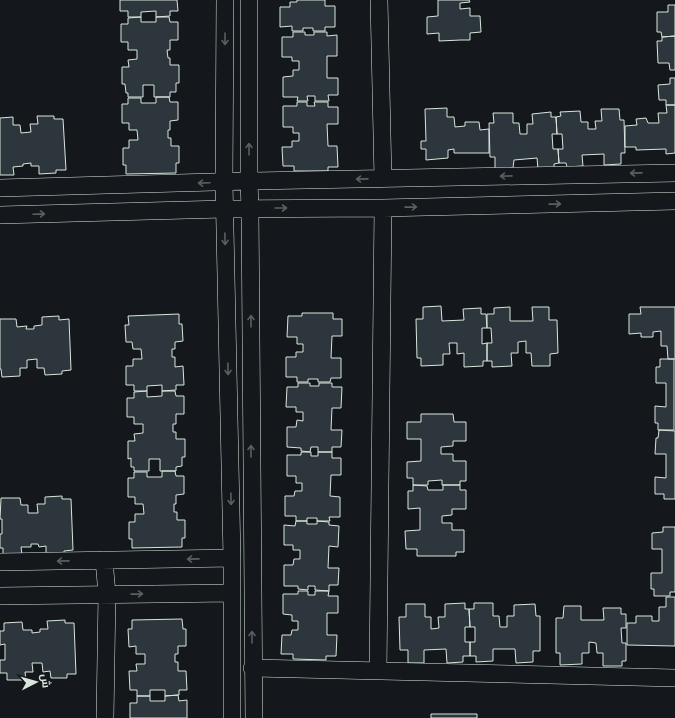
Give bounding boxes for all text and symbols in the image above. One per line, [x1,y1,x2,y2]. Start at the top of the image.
one-way arrow [221,32,229,45]
one-way arrow [245,143,253,156]
one-way arrow [630,170,643,177]
one-way arrow [500,172,513,180]
one-way arrow [356,175,369,183]
one-way arrow [198,179,211,186]
one-way arrow [548,200,561,208]
one-way arrow [404,203,417,211]
one-way arrow [274,204,287,212]
one-way arrow [32,210,45,218]
one-way arrow [221,232,229,245]
one-way arrow [247,315,255,328]
one-way arrow [224,362,232,375]
one-way arrow [247,445,255,458]
one-way arrow [227,492,235,505]
one-way arrow [187,555,200,562]
one-way arrow [57,557,70,565]
one-way arrow [130,590,143,598]
one-way arrow [248,631,256,644]
north arrow [16,662,56,702]
text: ش [38,673,52,689]

